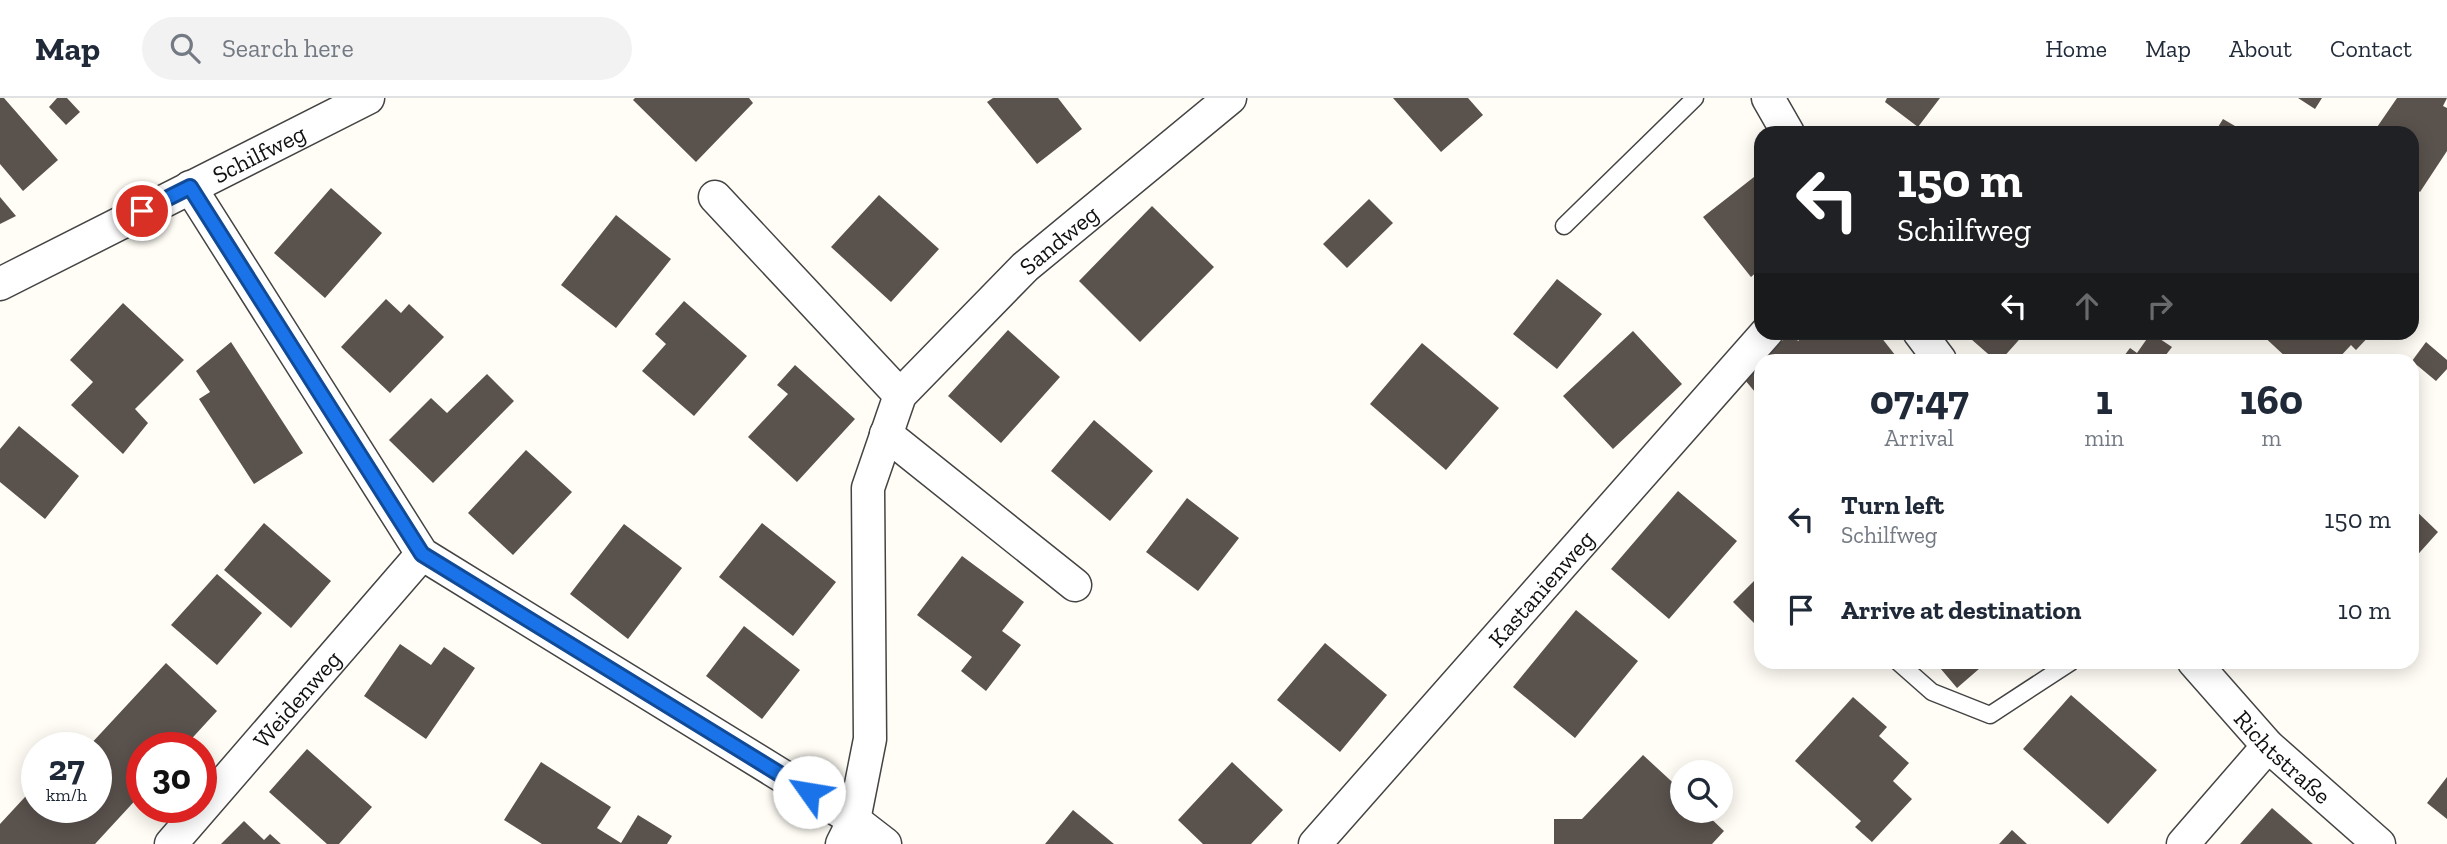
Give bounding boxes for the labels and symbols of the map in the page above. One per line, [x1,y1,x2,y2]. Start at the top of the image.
street label: Schilfweg [207,118,310,189]
pin [112,181,172,241]
street label: Sandweg [1013,198,1104,280]
street label: Kastanienweg [1482,524,1600,653]
street label: Weidenweg [247,644,347,754]
street label: Richtstraße [2228,704,2337,810]
speed limit sign: 30 [126,732,217,823]
position arrow [772,755,846,829]

